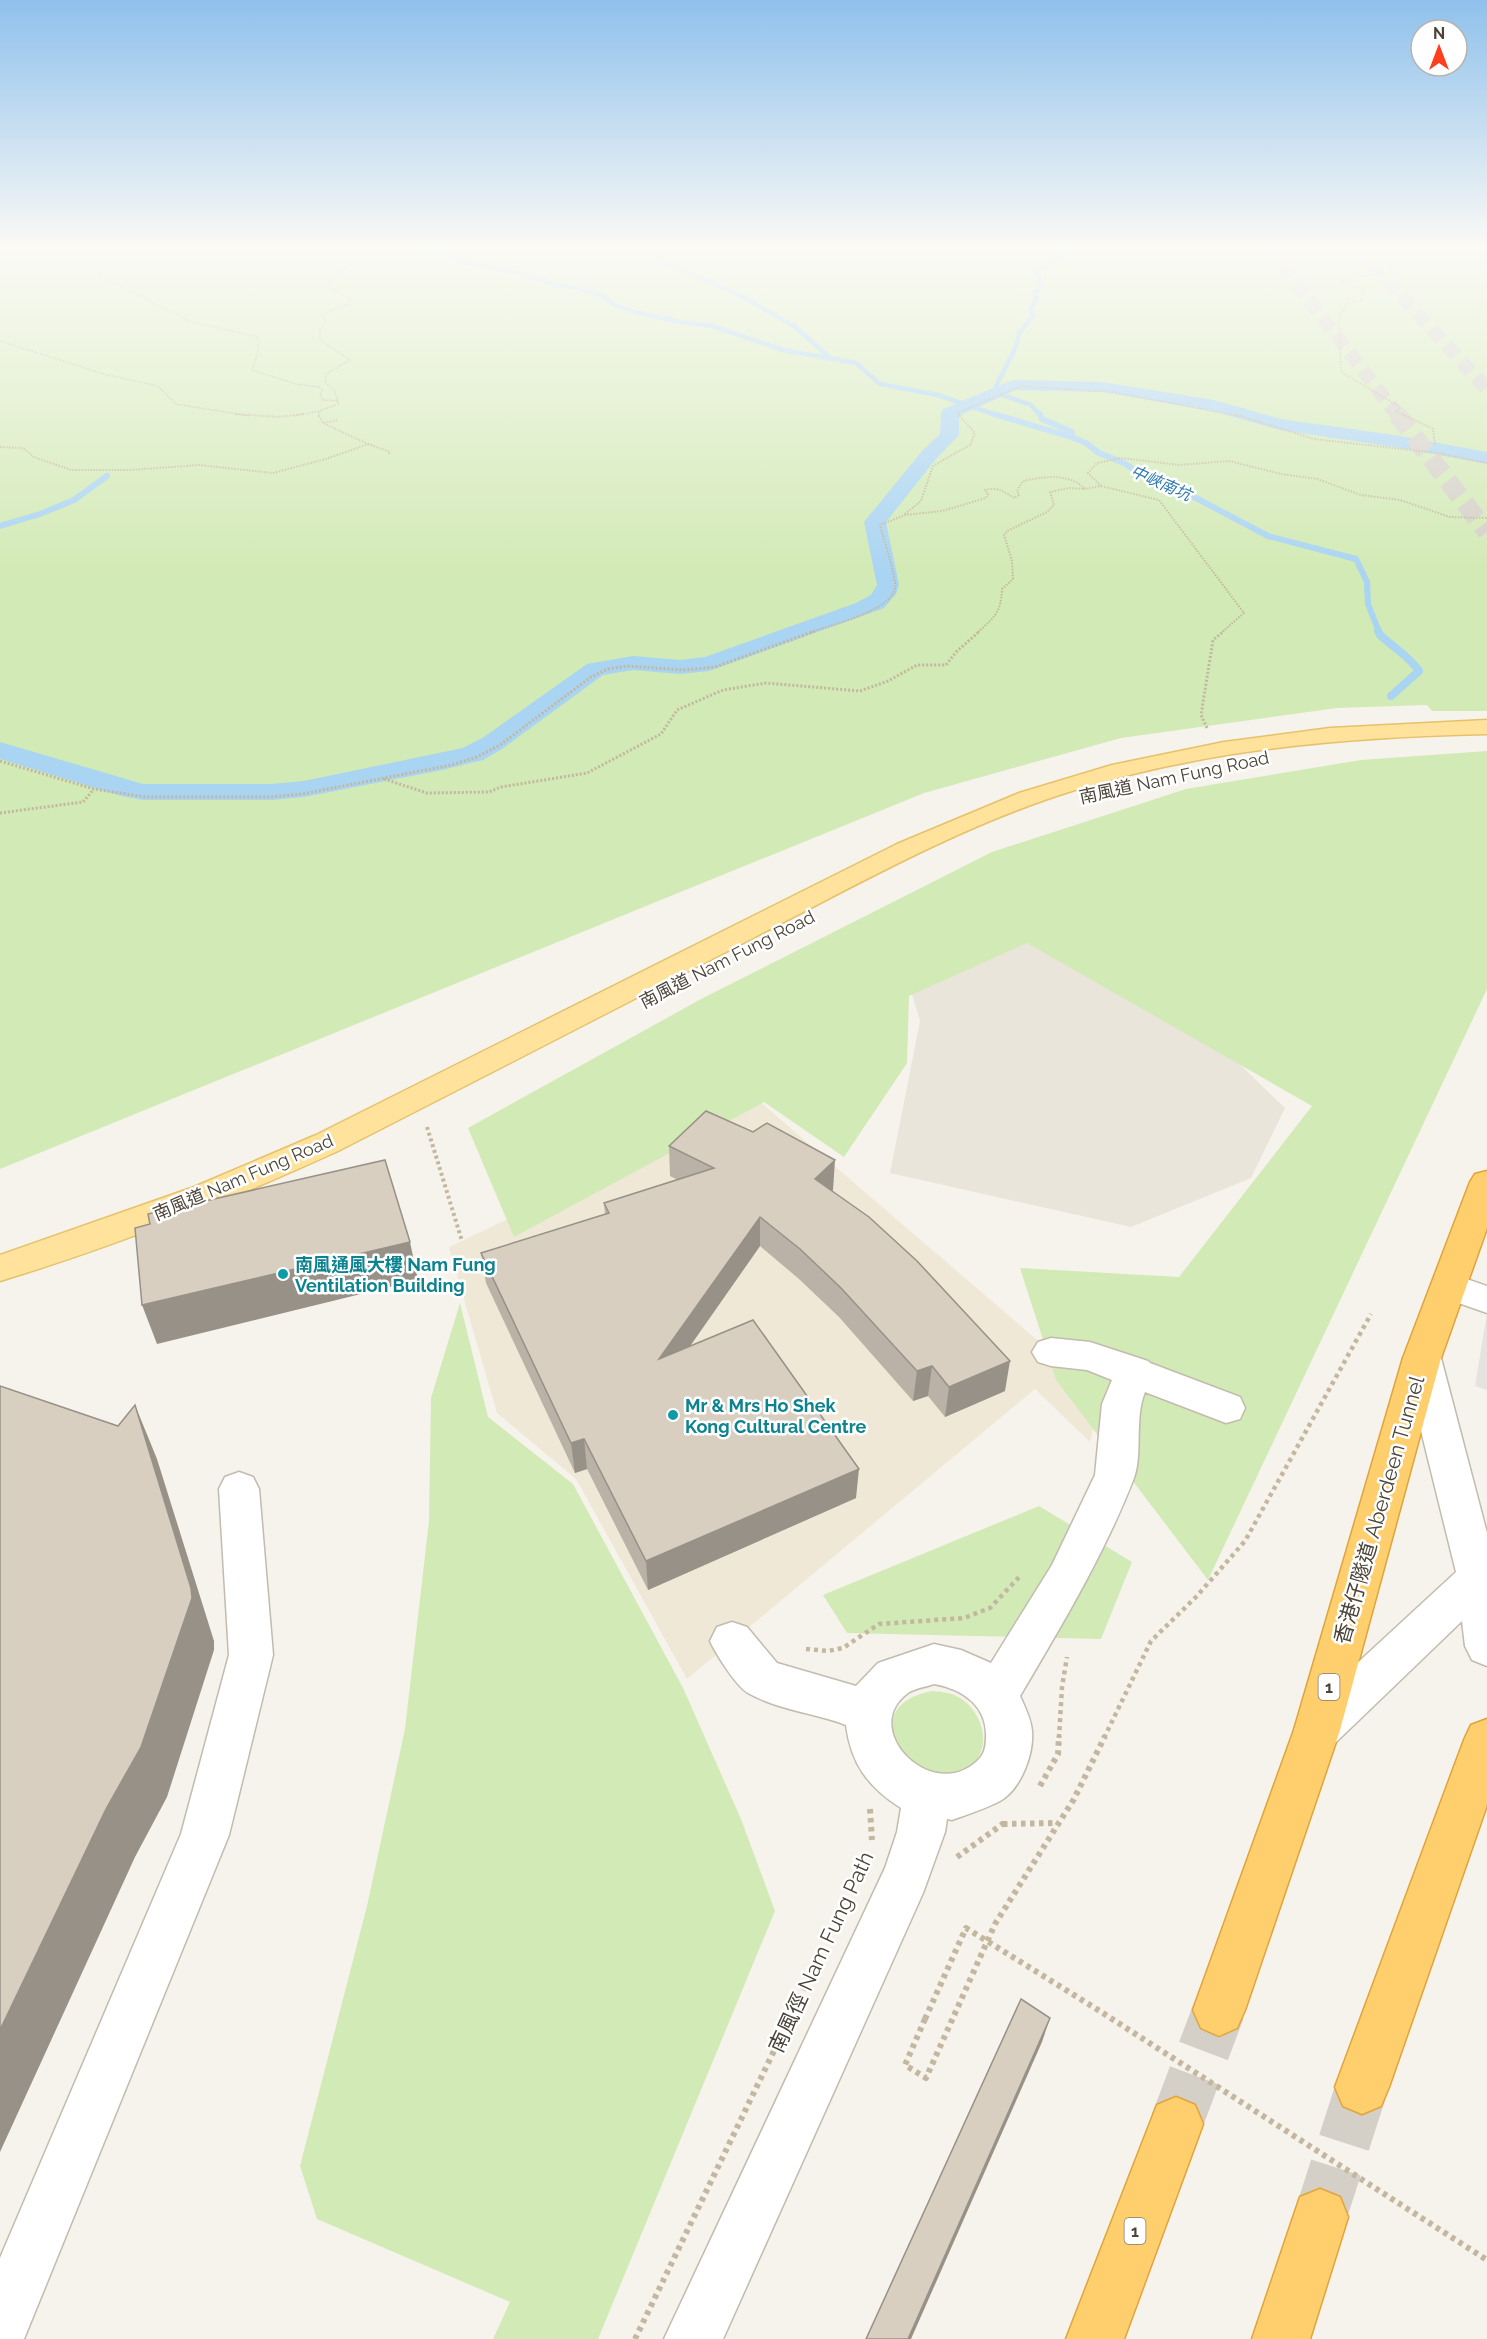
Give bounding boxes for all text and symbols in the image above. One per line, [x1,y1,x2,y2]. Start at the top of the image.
north arrow [1409,18,1469,78]
text: N [1433,24,1445,43]
water label: 中峽南坑 [1128,461,1196,506]
street label: 南風道 Nam Fung Road [1077,747,1271,807]
street label: 南風道 Nam Fung Road [636,906,818,1012]
street label: 南風道 Nam Fung Road [150,1130,336,1224]
place label: 南風通風大樓 Nam Fung Ventilation Building [295,1254,496,1296]
marker: 南風通風大樓 Nam Fung Ventilation Building [276,1267,290,1281]
street label: 香港仔隧道 Aberdeen Tunnel [1329,1373,1429,1647]
place label: Mr & Mrs Ho Shek Kong Cultural Centre [685,1395,866,1437]
marker: Mr & Mrs Ho Shek Kong Cultural Centre [666,1408,680,1422]
road number: 1 [1318,1674,1340,1700]
street label: 南風徑 Nam Fung Path [763,1848,879,2056]
road number: 1 [1124,2218,1146,2244]

